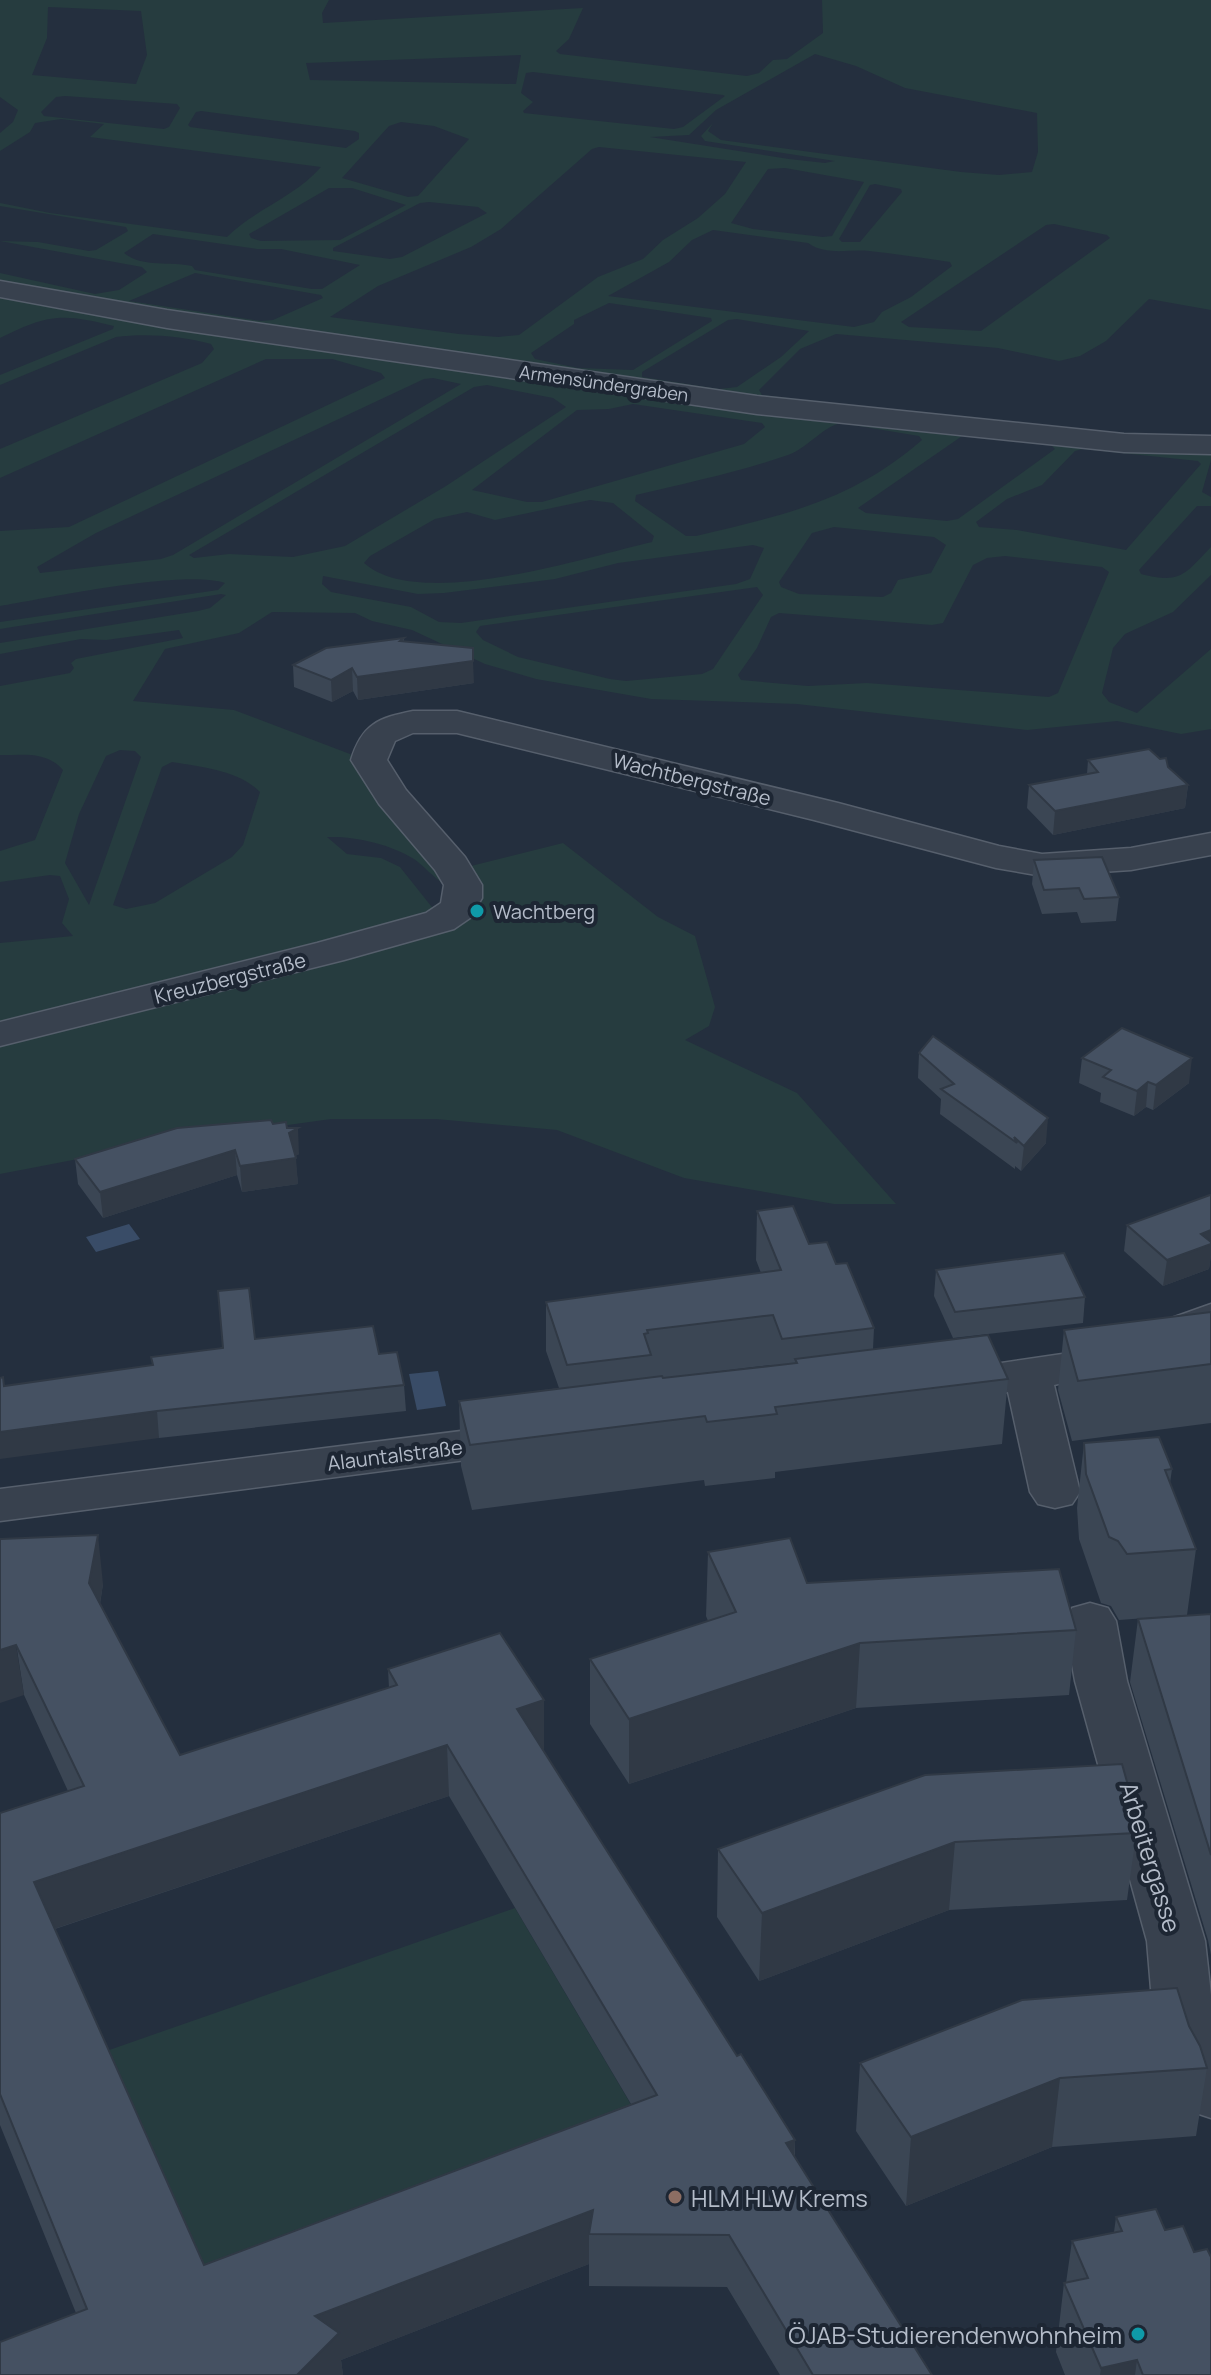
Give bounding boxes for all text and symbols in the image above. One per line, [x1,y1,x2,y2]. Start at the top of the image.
street label: Armensündergraben [518,359,690,407]
street label: Wachtbergstraße [610,746,774,812]
place label: Wachtberg [493,898,595,925]
marker: Wachtberg [468,902,486,920]
street label: Kreuzbergstraße [151,946,309,1010]
street label: Alauntalstraße [326,1433,464,1477]
street label: Arbeitergasse [1112,1778,1190,1936]
place label: HLM HLW Krems [691,2181,868,2214]
marker: HLM HLW Krems [666,2188,684,2206]
place label: ÖJAB-Studierendenwohnheim [788,2318,1122,2351]
marker: ÖJAB-Studierendenwohnheim [1129,2325,1147,2343]

